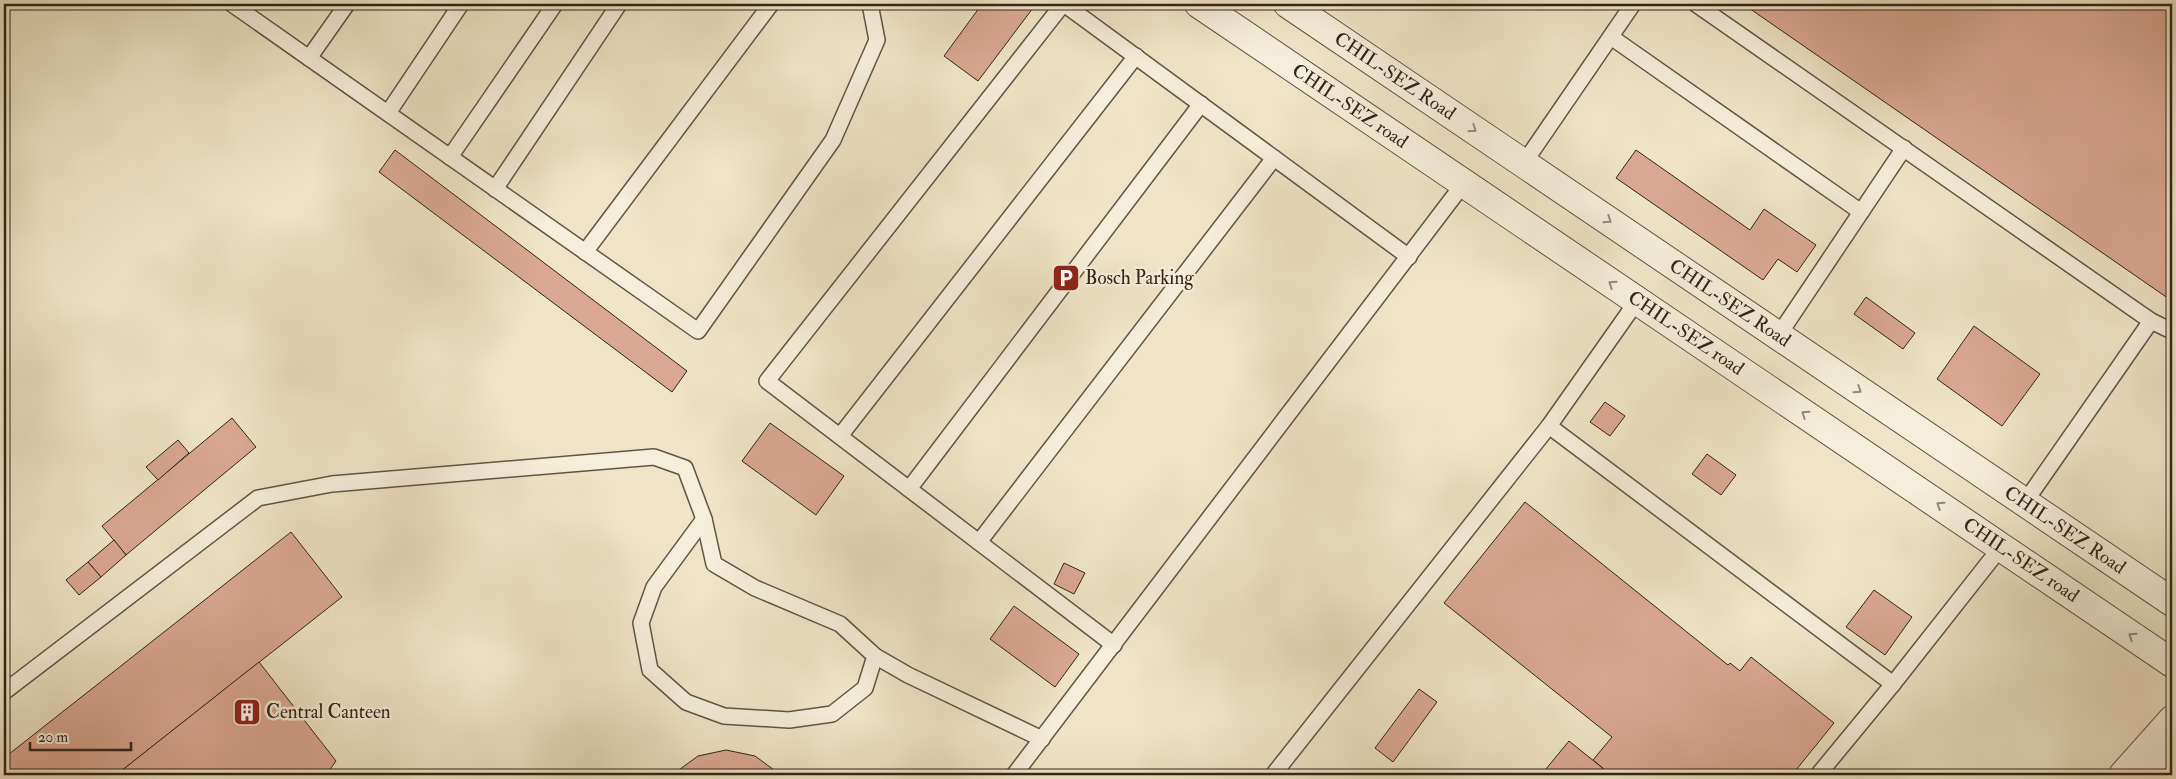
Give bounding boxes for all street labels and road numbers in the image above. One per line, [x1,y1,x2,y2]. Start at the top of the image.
street label: CHIL-SEZ Road [1330,27,1461,126]
street label: CHIL-SEZ road [1287,58,1413,154]
street label: CHIL-SEZ Road [1665,254,1796,353]
street label: CHIL-SEZ road [1623,285,1749,381]
street label: CHIL-SEZ Road [2000,481,2131,580]
street label: CHIL-SEZ road [1958,512,2084,608]

